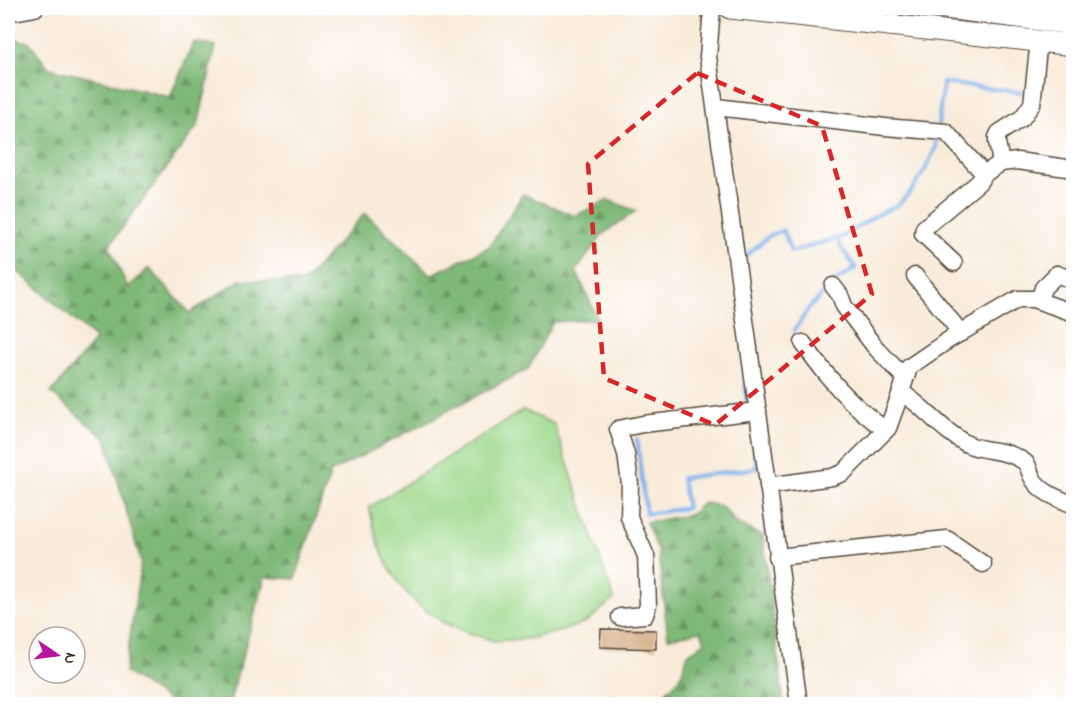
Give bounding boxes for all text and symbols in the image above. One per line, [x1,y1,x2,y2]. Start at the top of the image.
north arrow [27,625,87,685]
text: N [57,650,83,666]

